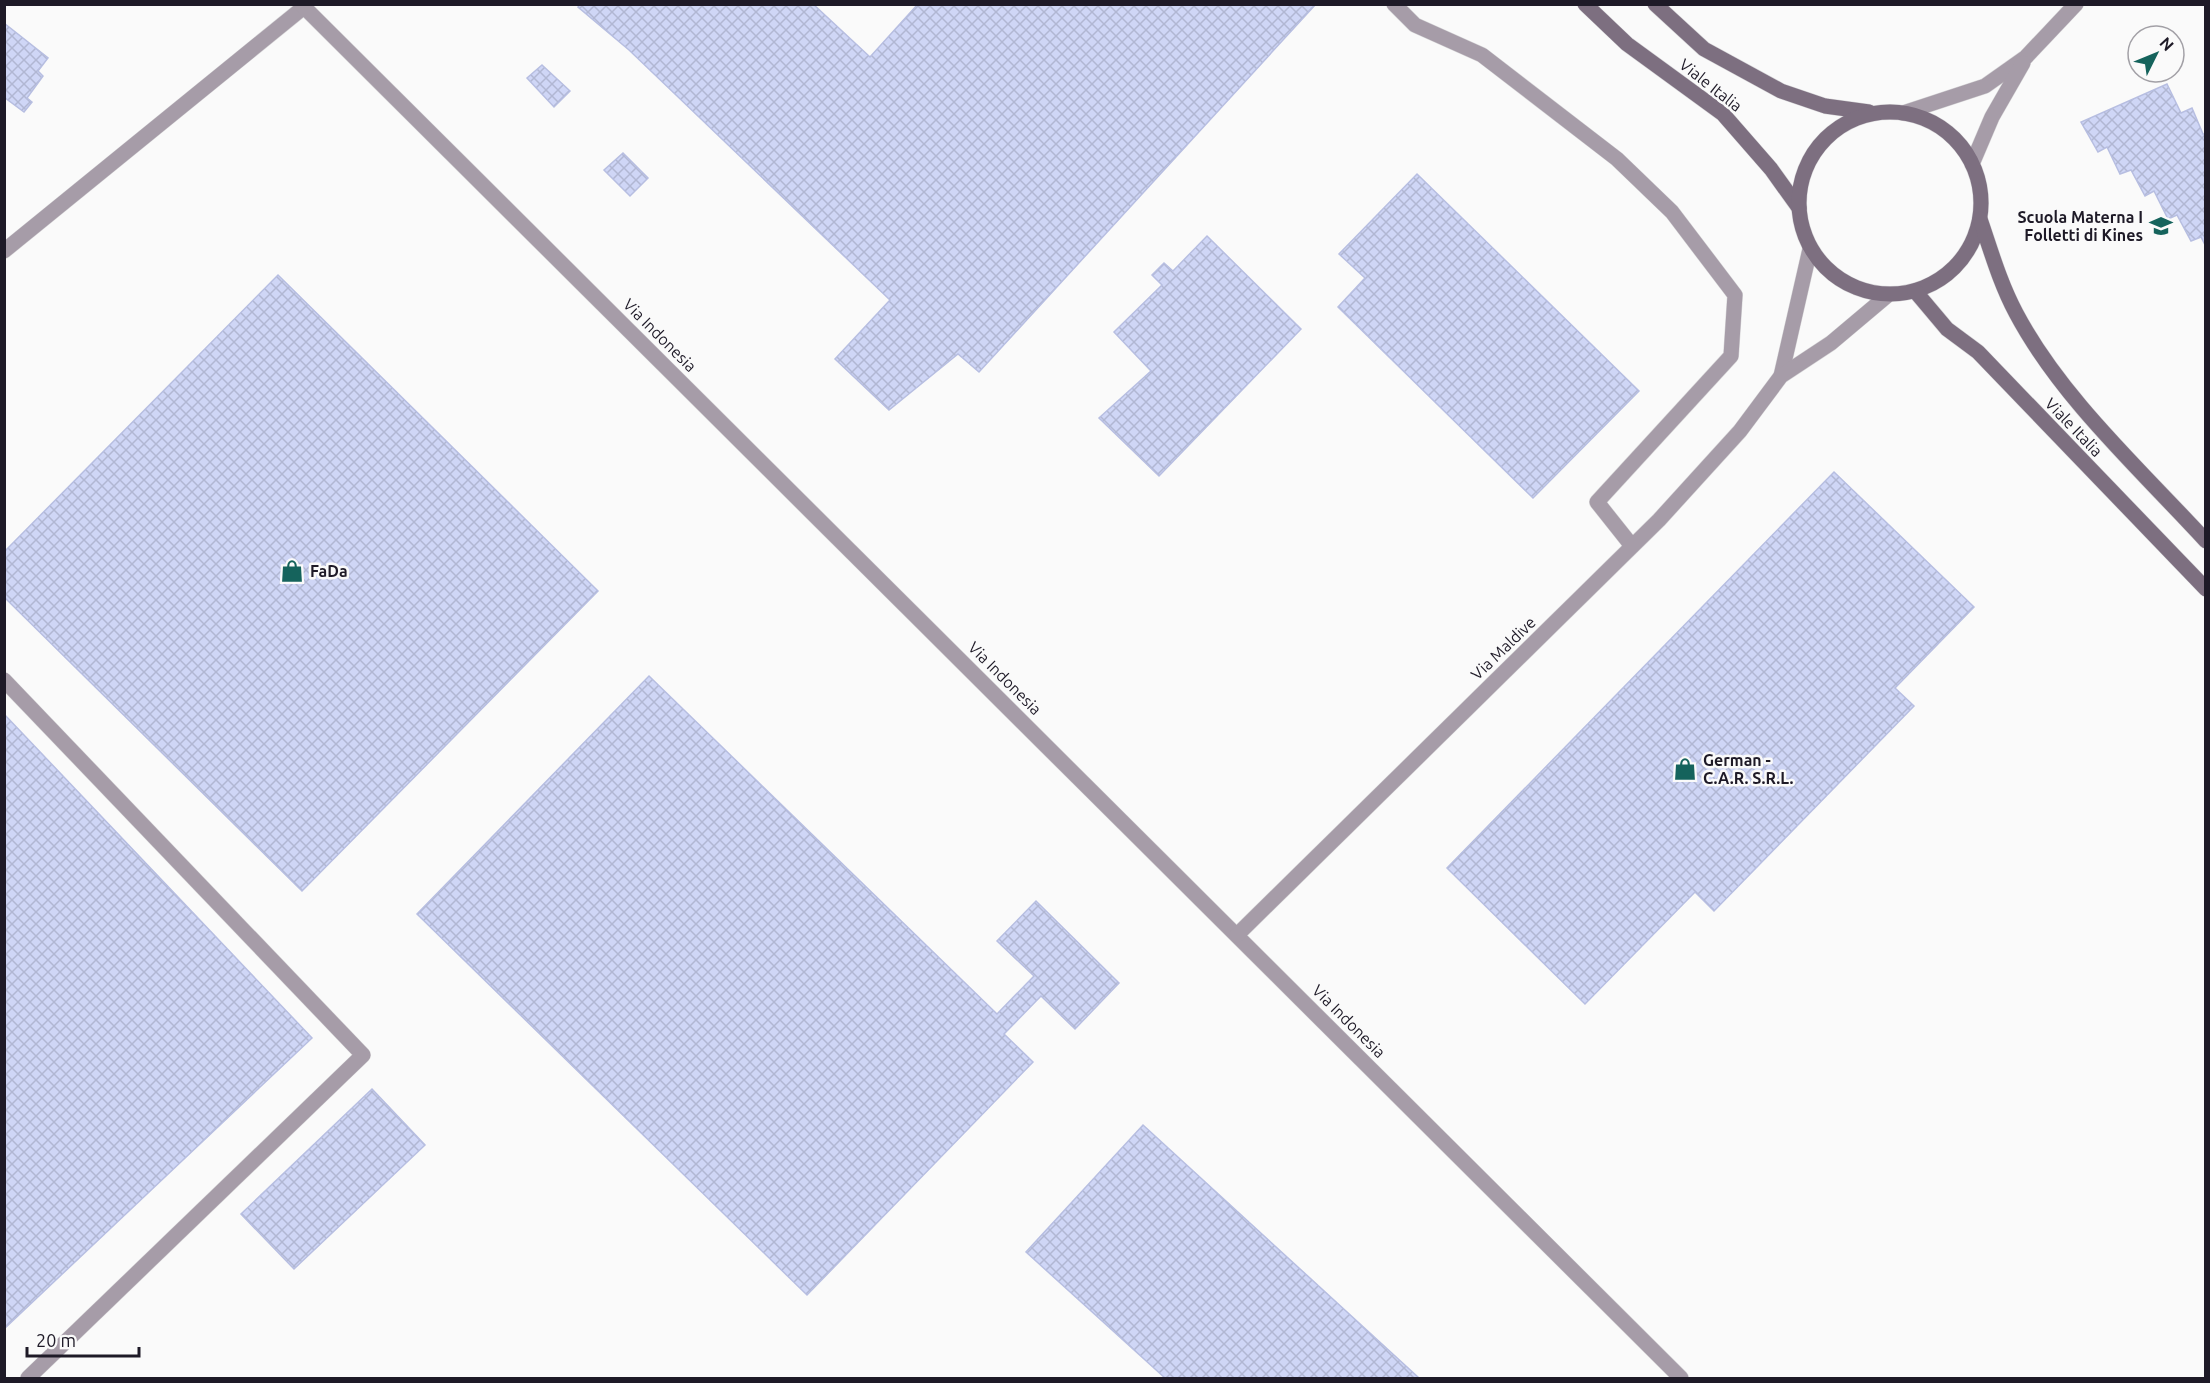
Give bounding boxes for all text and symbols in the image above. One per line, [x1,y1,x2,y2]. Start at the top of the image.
north arrow [2126,24,2186,84]
text: N [2156,33,2178,54]
street label: Viale Italia [1676,55,1746,115]
place label: Scuola Materna I Folletti di Kines [2018,208,2143,244]
school or university icon: Scuola Materna I Folletti di Kines [2148,213,2174,239]
street label: Via Indonesia [620,295,700,375]
street label: Viale Italia [2042,394,2106,460]
shop icon: FaDa [279,558,305,584]
place label: FaDa [310,562,348,580]
street label: Via Maldive [1467,613,1539,683]
street label: Via Indonesia [965,638,1045,718]
place label: German - C.A.R. S.R.L. [1703,751,1794,787]
shop icon: German - C.A.R. S.R.L. [1672,756,1698,782]
street label: Via Indonesia [1309,981,1389,1061]
scale bar [27,1320,140,1358]
text: 20 m [36,1330,76,1350]

